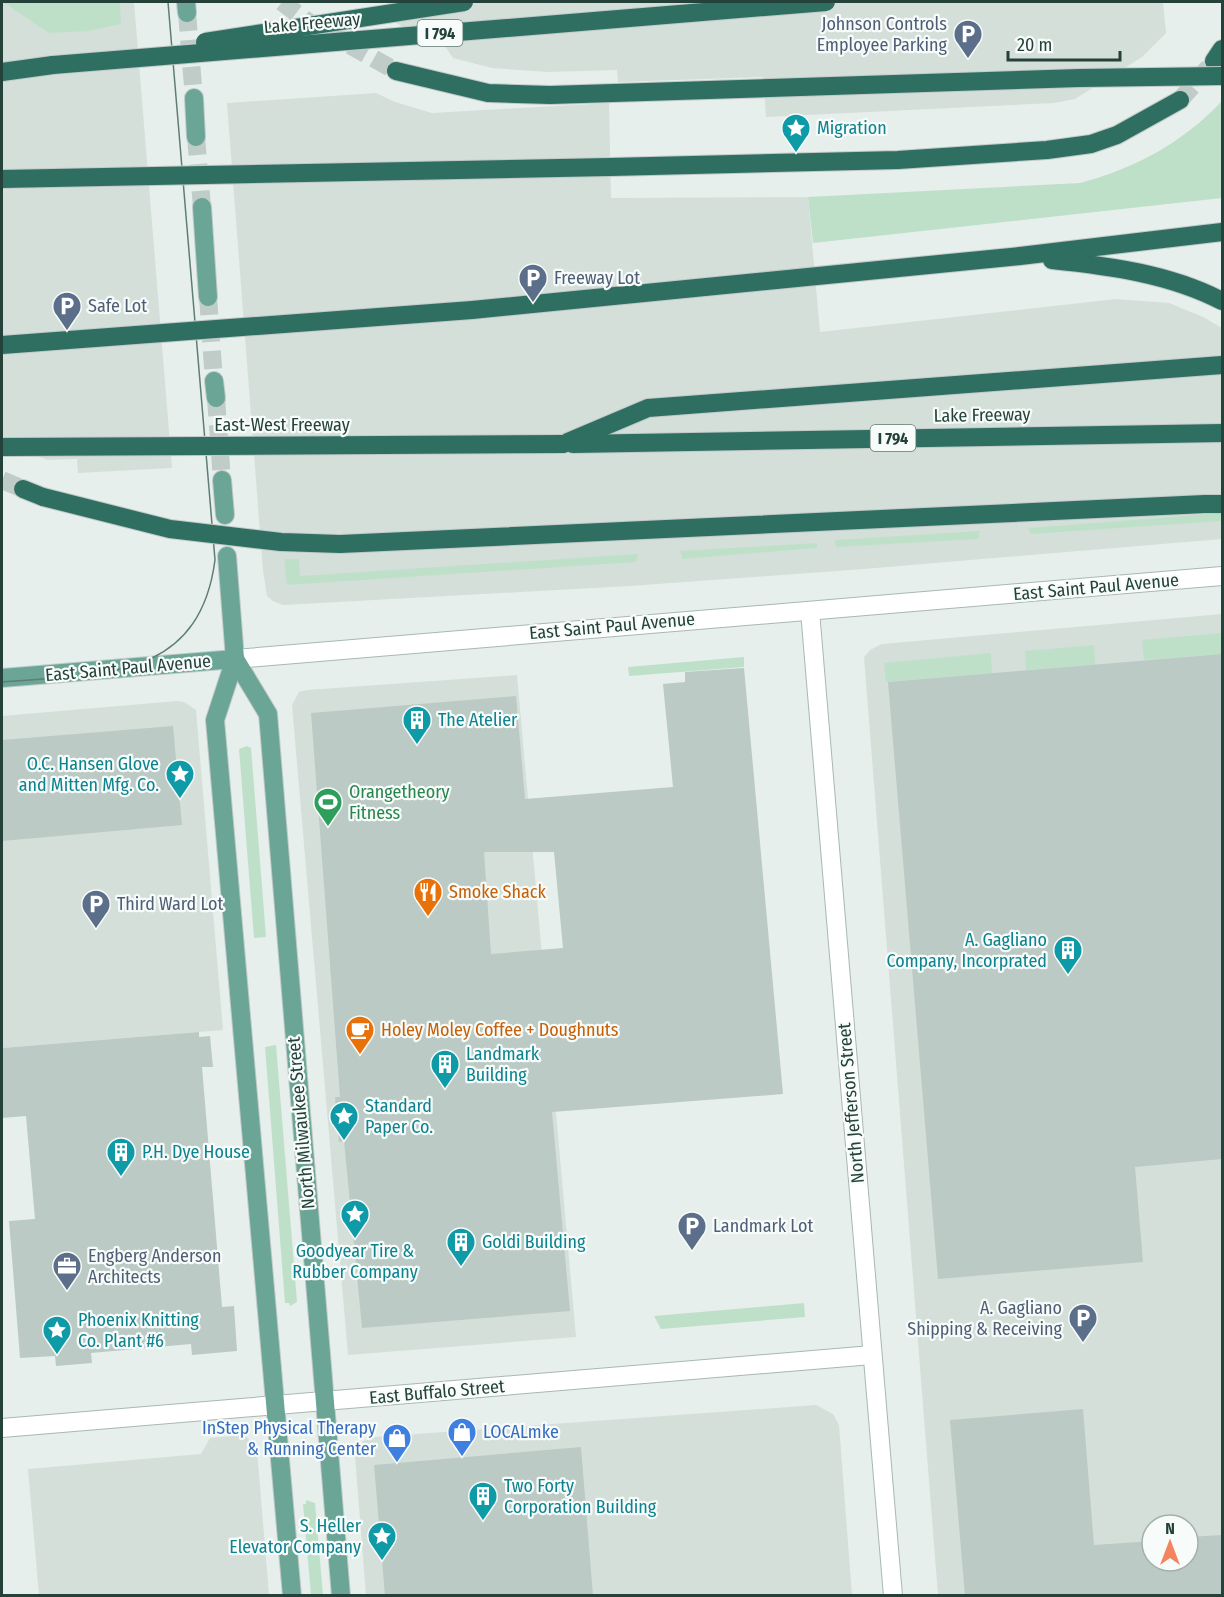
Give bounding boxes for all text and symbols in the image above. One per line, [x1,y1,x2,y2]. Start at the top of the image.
street label: Lake Freeway [263,8,361,38]
place label: Johnson Controls Employee Parking [817,13,948,56]
parking icon: Johnson Controls Employee Parking [952,18,984,60]
road number: I 794 [418,20,462,46]
scale bar [1008,24,1120,62]
text: 20 m [1017,34,1052,56]
place icon: Migration [780,112,812,154]
place label: Migration [817,117,887,139]
parking icon: Freeway Lot [517,262,549,304]
place label: Freeway Lot [554,267,640,289]
parking icon: Safe Lot [51,290,83,332]
place label: Safe Lot [88,295,147,317]
street label: Lake Freeway [933,403,1031,427]
street label: East-West Freeway [214,414,350,436]
road number: I 794 [870,425,916,451]
street label: East Saint Paul Avenue [1012,569,1180,605]
street label: East Saint Paul Avenue [528,608,696,644]
street label: East Saint Paul Avenue [44,650,212,686]
building icon: The Atelier [401,704,433,746]
place label: The Atelier [438,709,518,731]
place label: O.C. Hansen Glove and Mitten Mfg. Co. [19,753,159,796]
place icon: O.C. Hansen Glove and Mitten Mfg. Co. [164,758,196,800]
place label: Orangetheory Fitness [349,781,449,824]
sports icon: Orangetheory Fitness [312,786,344,828]
restaurant icon: Smoke Shack [412,876,444,918]
place label: Smoke Shack [449,881,547,903]
parking icon: Third Ward Lot [80,888,112,930]
place label: Third Ward Lot [117,893,223,915]
place label: A. Gagliano Company, Incorprated [886,929,1047,972]
building icon: A. Gagliano Company, Incorprated [1052,934,1084,976]
cafe icon: Holey Moley Coffee + Doughnuts [344,1014,376,1056]
place label: Holey Moley Coffee + Doughnuts [381,1019,619,1041]
street label: North Jefferson Street [833,1022,869,1184]
street label: North Milwaukee Street [283,1036,319,1210]
place label: Landmark Building [466,1043,540,1086]
building icon: Landmark Building [429,1048,461,1090]
place label: Standard Paper Co. [365,1095,433,1138]
place icon: Standard Paper Co. [328,1100,360,1142]
building icon: P.H. Dye House [105,1136,137,1178]
place label: P.H. Dye House [142,1141,250,1163]
place icon: Goodyear Tire & Rubber Company [339,1198,371,1240]
parking icon: Landmark Lot [676,1210,708,1252]
place label: Landmark Lot [713,1215,813,1237]
building icon: Goldi Building [445,1226,477,1268]
place label: Goldi Building [482,1231,586,1253]
place label: Goodyear Tire & Rubber Company [292,1240,418,1283]
place label: Engberg Anderson Architects [88,1245,222,1288]
office icon: Engberg Anderson Architects [51,1250,83,1292]
place label: A. Gagliano Shipping & Receiving [907,1297,1063,1340]
parking icon: A. Gagliano Shipping & Receiving [1067,1302,1099,1344]
place label: Phoenix Knitting Co. Plant #6 [78,1309,199,1352]
place icon: Phoenix Knitting Co. Plant #6 [41,1314,73,1356]
street label: East Buffalo Street [368,1375,506,1409]
shop icon: LOCALmke [446,1416,478,1458]
place label: InStep Physical Therapy & Running Center [202,1417,377,1460]
place label: LOCALmke [483,1421,559,1443]
shop icon: InStep Physical Therapy & Running Center [381,1422,413,1464]
place label: Two Forty Corporation Building [504,1475,657,1518]
building icon: Two Forty Corporation Building [467,1480,499,1522]
north arrow [1140,1513,1200,1573]
place label: S. Heller Elevator Company [229,1515,362,1558]
text: N [1165,1519,1175,1538]
place icon: S. Heller Elevator Company [366,1520,398,1562]

